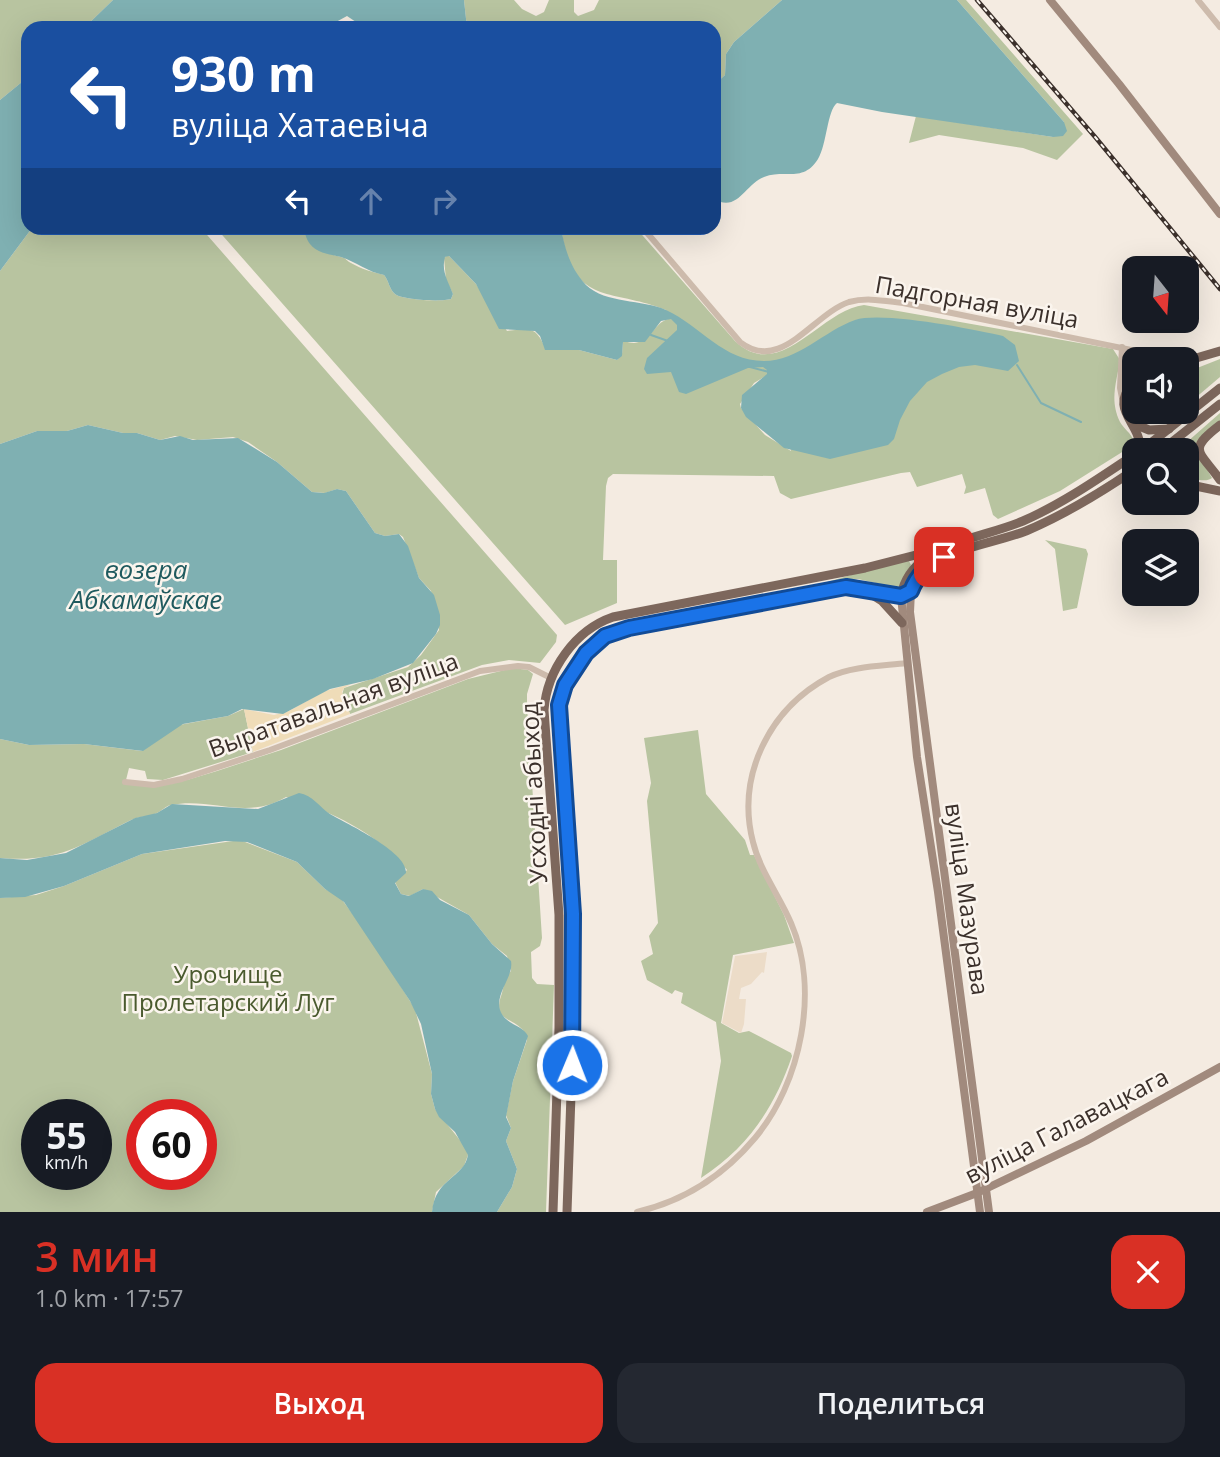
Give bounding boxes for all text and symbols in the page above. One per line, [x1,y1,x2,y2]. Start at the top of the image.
text: 930 m [171,40,316,106]
icon: left [56,49,147,140]
text: вуліца Хатаевіча [171,103,429,146]
icon: left [279,182,317,220]
icon: ahead [352,182,390,220]
icon: right [425,182,463,220]
north arrow [1122,256,1199,332]
map controls [1122,256,1199,606]
street label: Падгорная вуліца [873,267,1081,335]
button: sound [1122,347,1199,424]
button: search [1122,438,1199,515]
pin [914,527,974,587]
button: layers [1122,529,1199,606]
icon: arrive [925,538,963,576]
water label: возера Абкамаўскае [68,551,222,617]
street label: Выратавальная вуліца [204,643,462,765]
street label: Усходні абыход [512,701,554,884]
street label: вуліца Мазурава [938,801,998,997]
park label: Урочище Пролетарский Луг [121,957,335,1018]
position arrow [535,1028,609,1102]
street label: вуліца Галавацкага [958,1059,1174,1191]
speed limit sign: 60 [126,1099,217,1190]
text: 55 [46,1112,87,1159]
text: km/h [45,1150,88,1174]
text: 3 мин [35,1227,159,1284]
button: close [1111,1235,1185,1309]
text: 1.0 km · 17:57 [35,1282,183,1314]
button: Выход [35,1363,603,1443]
button: Поделиться [617,1363,1185,1443]

